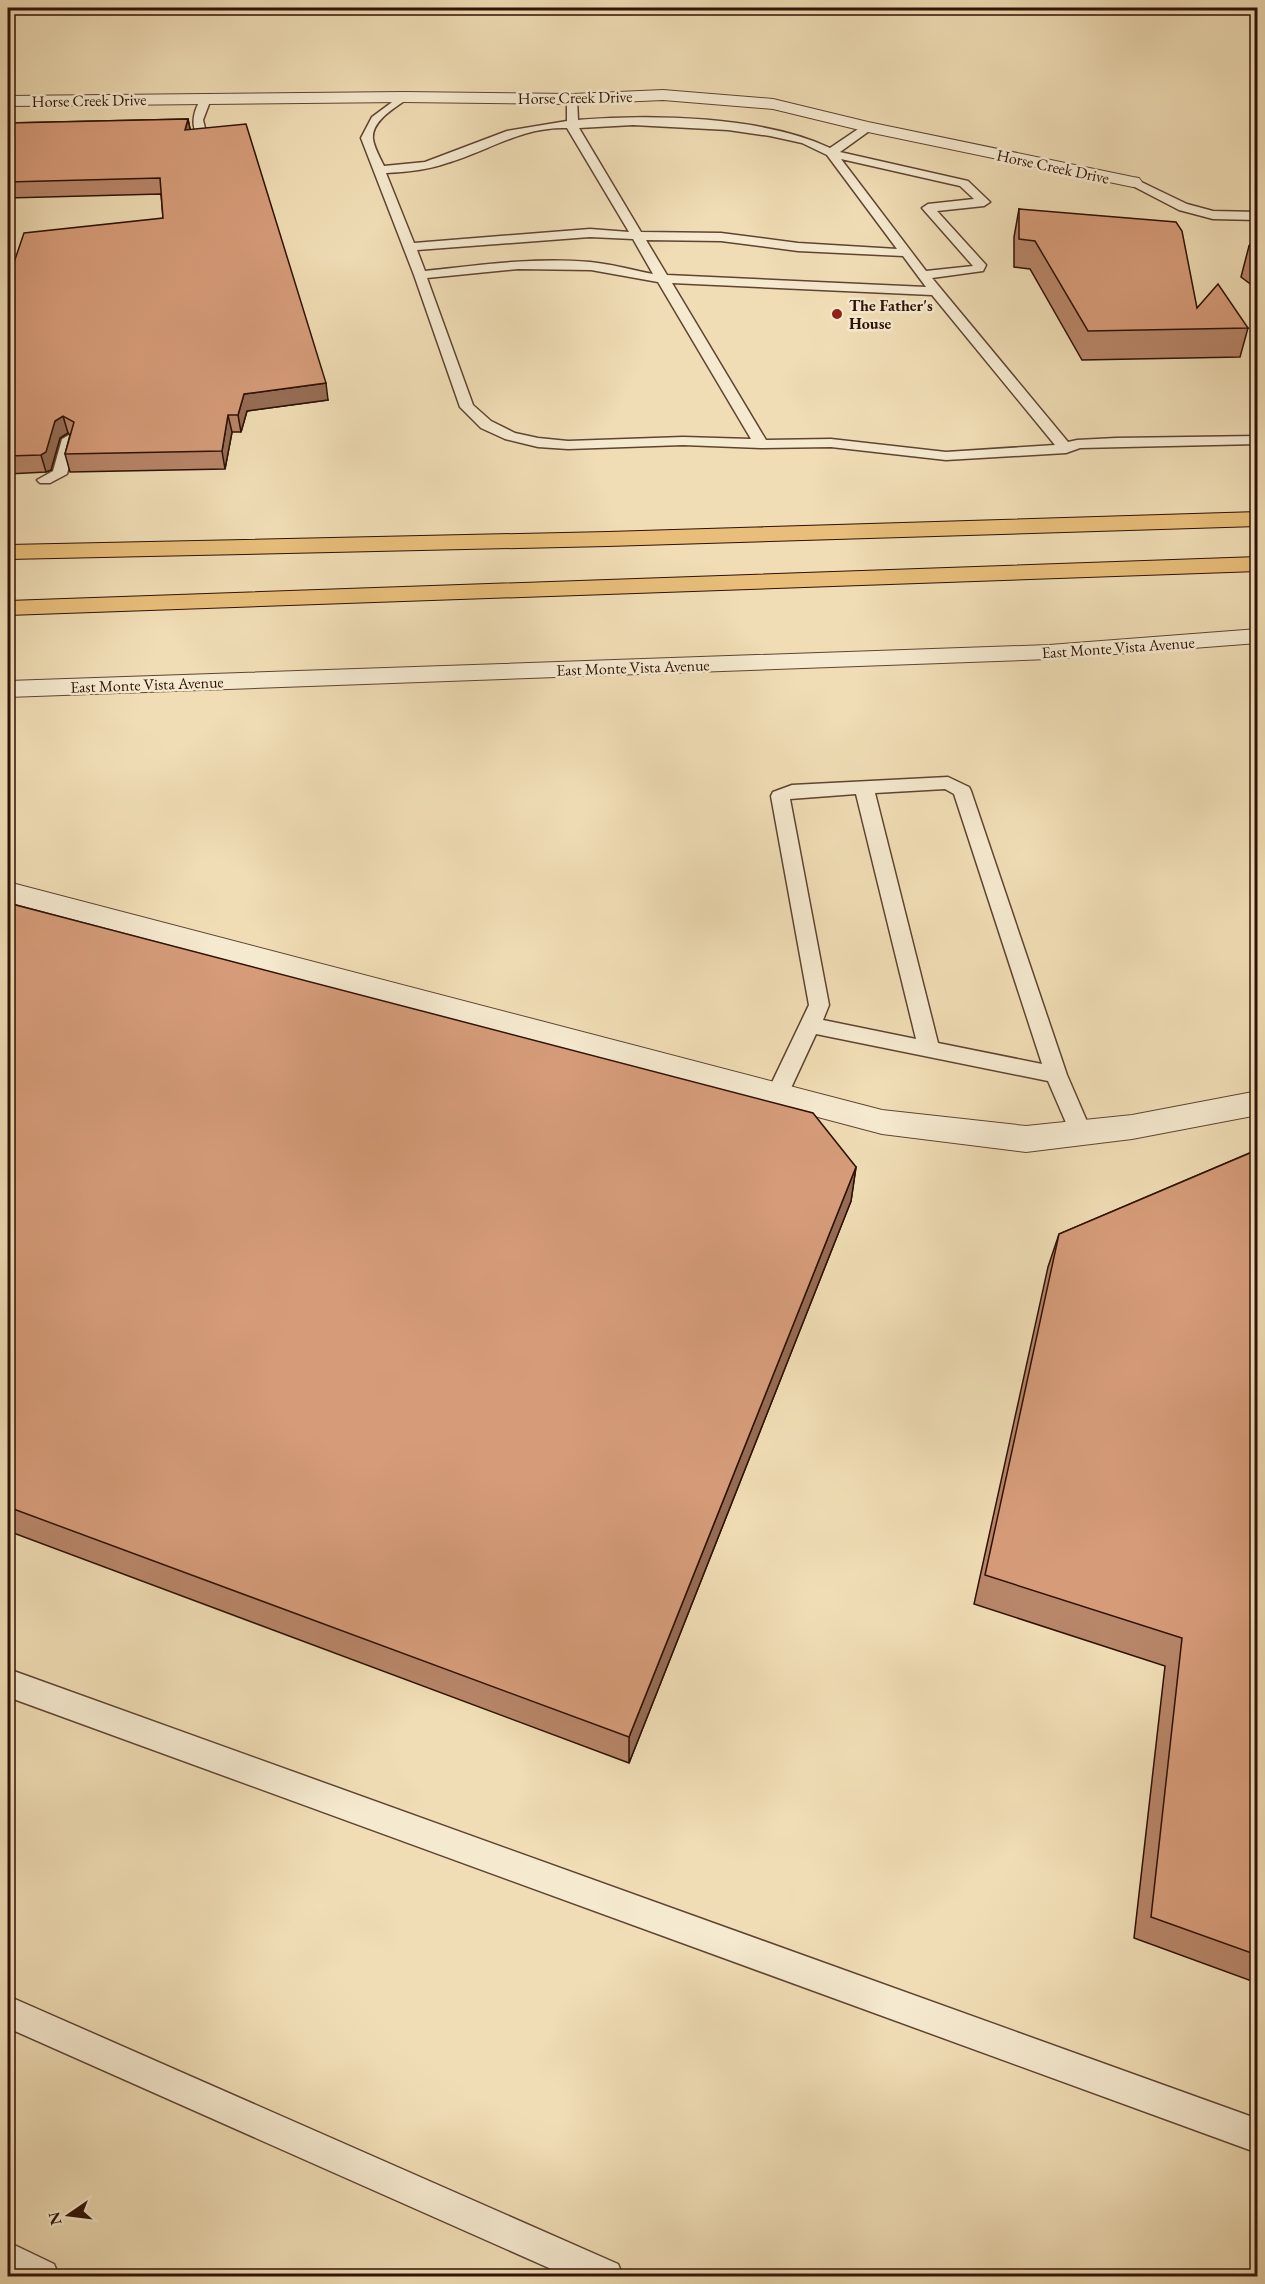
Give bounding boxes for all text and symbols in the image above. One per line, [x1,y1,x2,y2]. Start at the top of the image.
street label: Horse Creek Drive [517,86,633,109]
street label: Horse Creek Drive [31,89,147,112]
street label: Horse Creek Drive [995,144,1111,189]
place label: The Father's House [849,295,933,334]
marker: The Father's House [830,307,844,321]
street label: East Monte Vista Avenue [1041,632,1195,663]
street label: East Monte Vista Avenue [556,654,710,681]
street label: East Monte Vista Avenue [70,671,224,698]
north arrow [39,2185,99,2245]
text: N [43,2210,67,2227]

